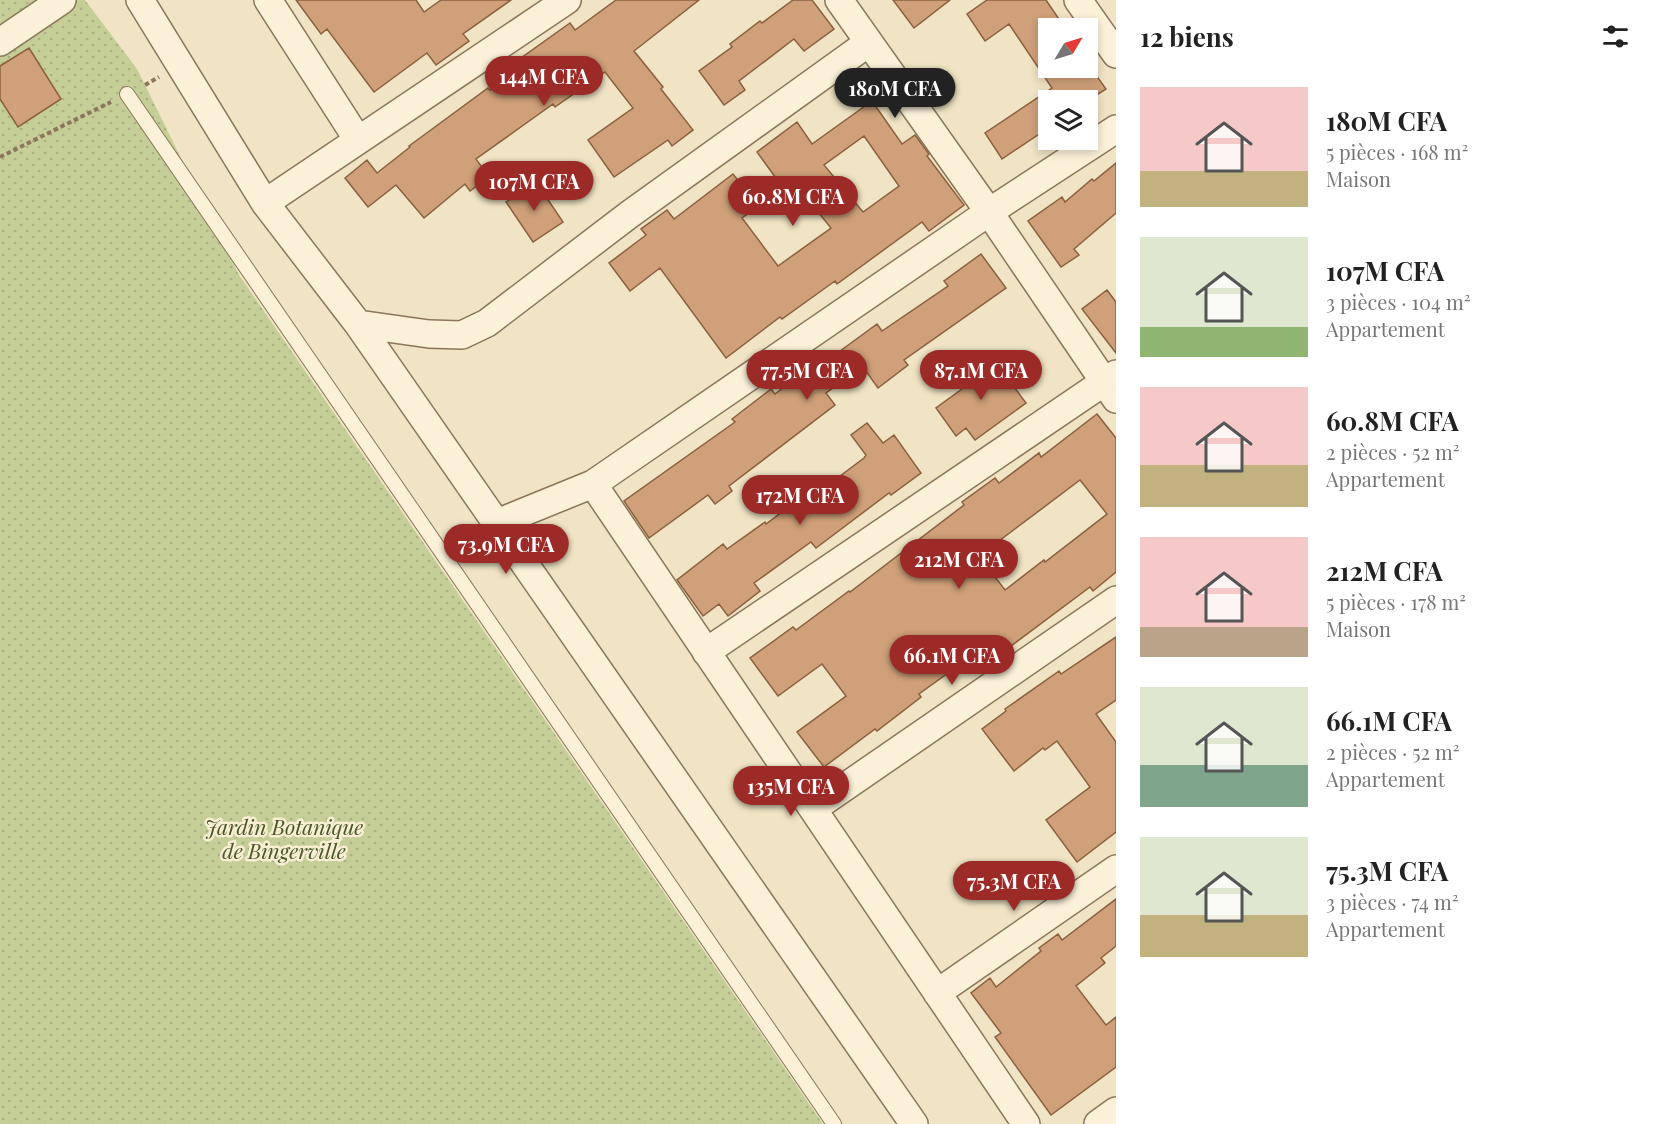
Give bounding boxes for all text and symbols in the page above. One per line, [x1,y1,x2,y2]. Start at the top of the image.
north arrow [1038,18,1098,78]
map controls [1038,18,1098,150]
text: 12 biens [1140,19,1234,54]
icon: filters [1599,20,1632,53]
pin: 144M CFA [482,56,606,107]
text: 144M CFA [499,62,589,89]
pin: 180M CFA [833,68,957,119]
text: 180M CFA [848,74,942,101]
button: layers [1038,90,1098,150]
text: 180M CFA [1326,103,1447,138]
icon: home [1188,111,1260,183]
text: 5 pièces · 168 m² [1326,138,1468,165]
pin: 107M CFA [472,161,596,212]
text: Maison [1326,165,1391,192]
text: 107M CFA [488,167,580,194]
pin: 60.8M CFA [724,176,862,227]
text: 60.8M CFA [742,182,844,209]
text: 107M CFA [1326,253,1444,288]
icon: home [1188,261,1260,333]
text: 3 pièces · 104 m² [1326,288,1470,315]
text: Appartement [1326,315,1445,342]
pin: 77.5M CFA [738,350,876,401]
pin: 87.1M CFA [912,350,1050,401]
text: 77.5M CFA [760,356,854,383]
text: 87.1M CFA [934,356,1028,383]
text: 60.8M CFA [1326,403,1459,438]
icon: home [1188,411,1260,483]
text: 2 pièces · 52 m² [1326,438,1460,465]
text: Appartement [1326,465,1445,492]
pin: 172M CFA [738,475,862,526]
text: 172M CFA [756,481,844,508]
pin: 73.9M CFA [437,524,575,575]
text: 73.9M CFA [458,530,554,557]
pin: 212M CFA [897,539,1021,590]
text: 212M CFA [914,545,1004,572]
text: 212M CFA [1326,553,1443,588]
icon: home [1188,561,1260,633]
text: 5 pièces · 178 m² [1326,588,1466,615]
text: Maison [1326,615,1391,642]
pin: 66.1M CFA [883,635,1021,686]
text: 66.1M CFA [904,641,1000,668]
text: 66.1M CFA [1326,703,1452,738]
icon: home [1188,711,1260,783]
text: 2 pièces · 52 m² [1326,738,1460,765]
text: Appartement [1326,765,1445,792]
pin: 135M CFA [729,766,853,817]
text: 135M CFA [747,772,835,799]
park label: Jardin Botanique de Bingerville [205,812,363,864]
text: 75.3M CFA [1326,853,1448,888]
pin: 75.3M CFA [945,861,1083,912]
icon: home [1188,861,1260,933]
text: 75.3M CFA [967,867,1061,894]
text: 3 pièces · 74 m² [1326,888,1458,915]
text: Appartement [1326,915,1445,942]

